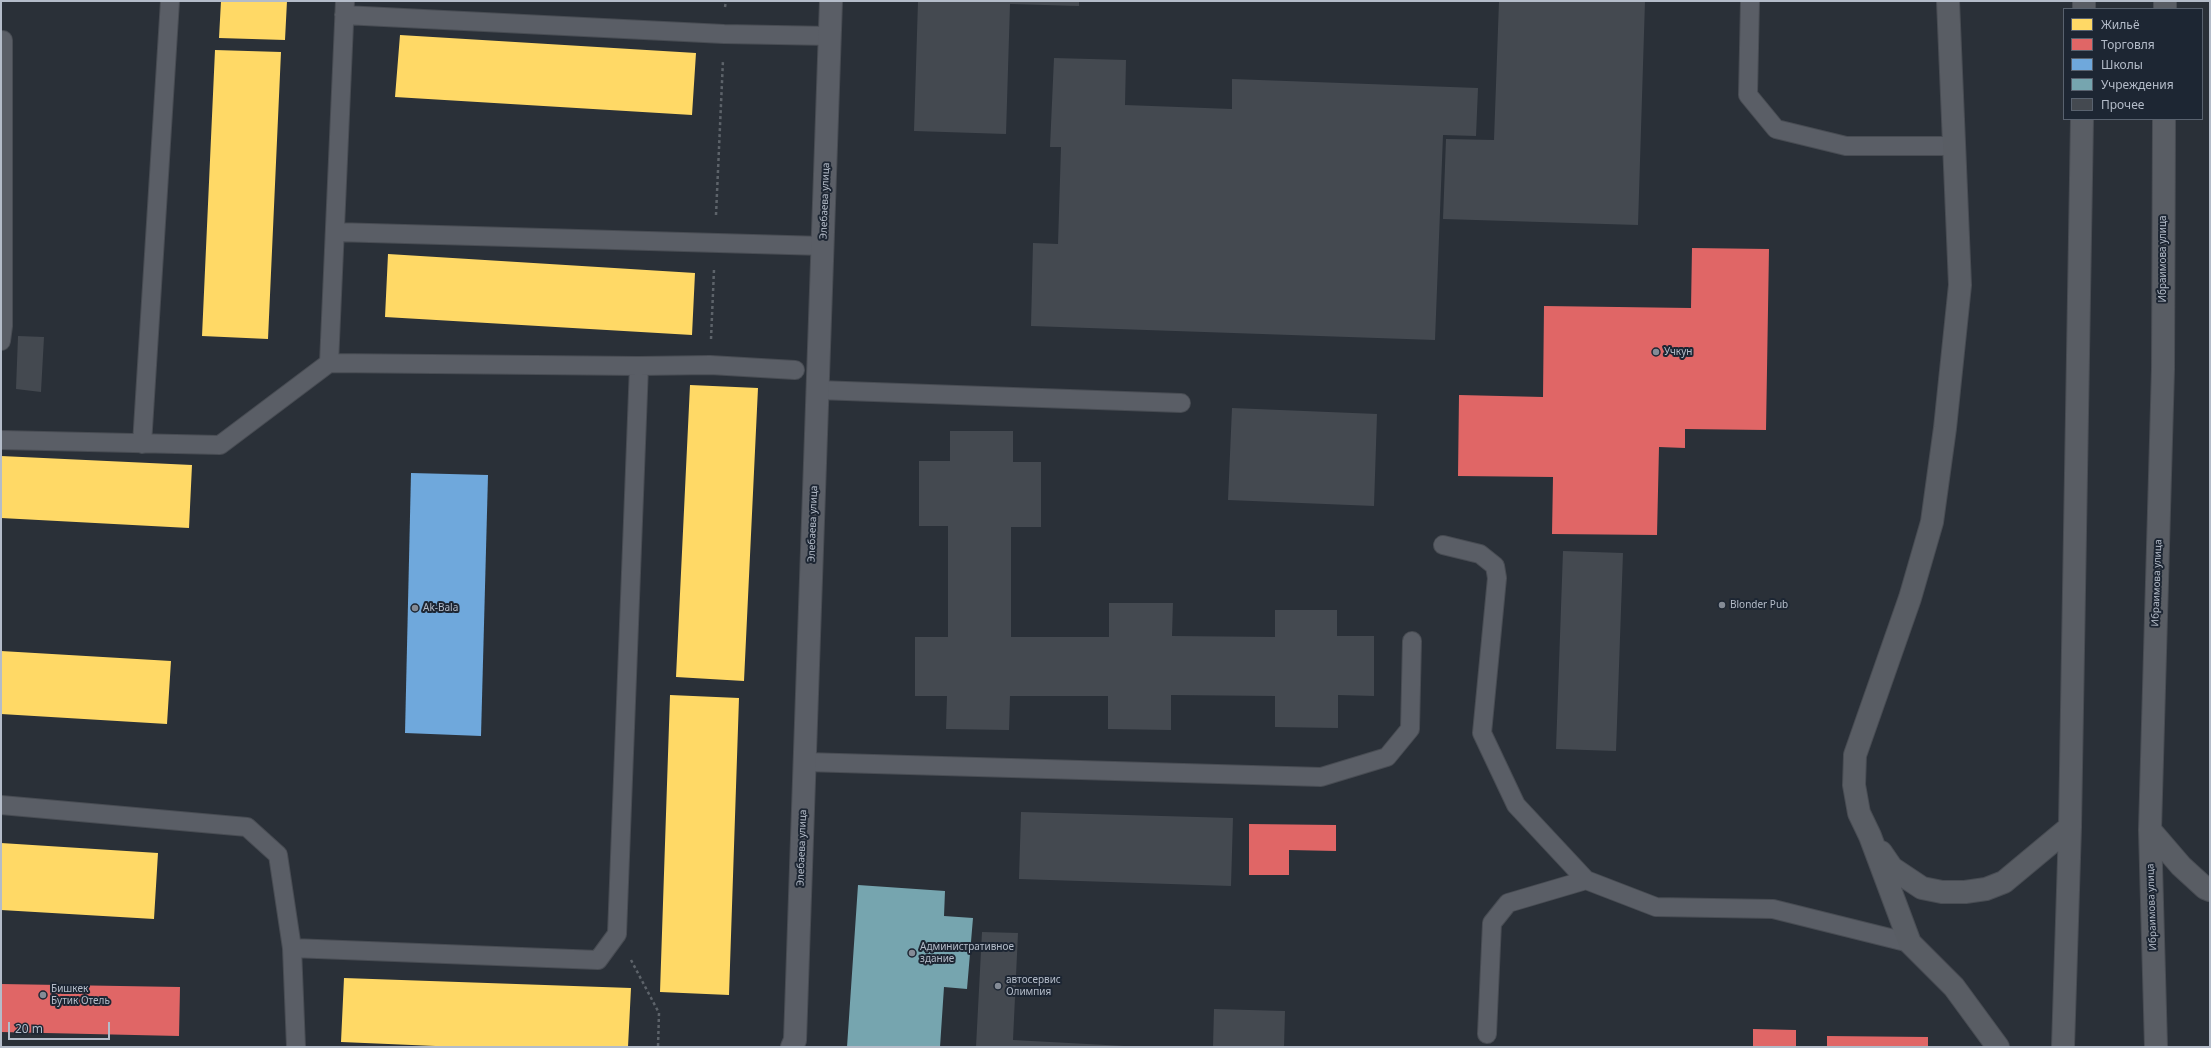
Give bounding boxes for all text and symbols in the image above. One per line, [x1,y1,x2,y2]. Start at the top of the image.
legend [2063,8,2203,120]
text: Жильё [2101,16,2140,33]
text: Торговля [2101,36,2155,53]
text: Школы [2101,56,2143,73]
text: Учреждения [2101,76,2174,93]
text: Прочее [2101,96,2144,113]
street label: Элебаева улица [818,162,832,240]
street label: Ибраимова улица [2157,215,2169,303]
place label: Учкун [1664,346,1692,358]
marker: Учкун [1651,347,1661,357]
street label: Элебаева улица [806,485,820,563]
street label: Ибраимова улица [2149,539,2165,627]
place label: Blonder Pub [1730,599,1788,611]
marker: Blonder Pub [1717,600,1727,610]
place label: Ak-Bala [423,602,458,614]
marker: Ak-Bala [410,603,420,613]
street label: Элебаева улица [795,809,809,887]
street label: Ибраимова улица [2144,863,2160,951]
place label: Административное здание [920,941,1014,964]
marker: Административное здание [907,948,917,958]
place label: автосервис Олимпия [1006,974,1061,998]
marker: автосервис Олимпия [993,981,1003,991]
place label: Бишкек Бутик Отель [51,983,110,1006]
marker: Бишкек Бутик Отель [38,990,48,1000]
scale bar [10,1014,112,1040]
text: 20 m [15,1020,43,1037]

